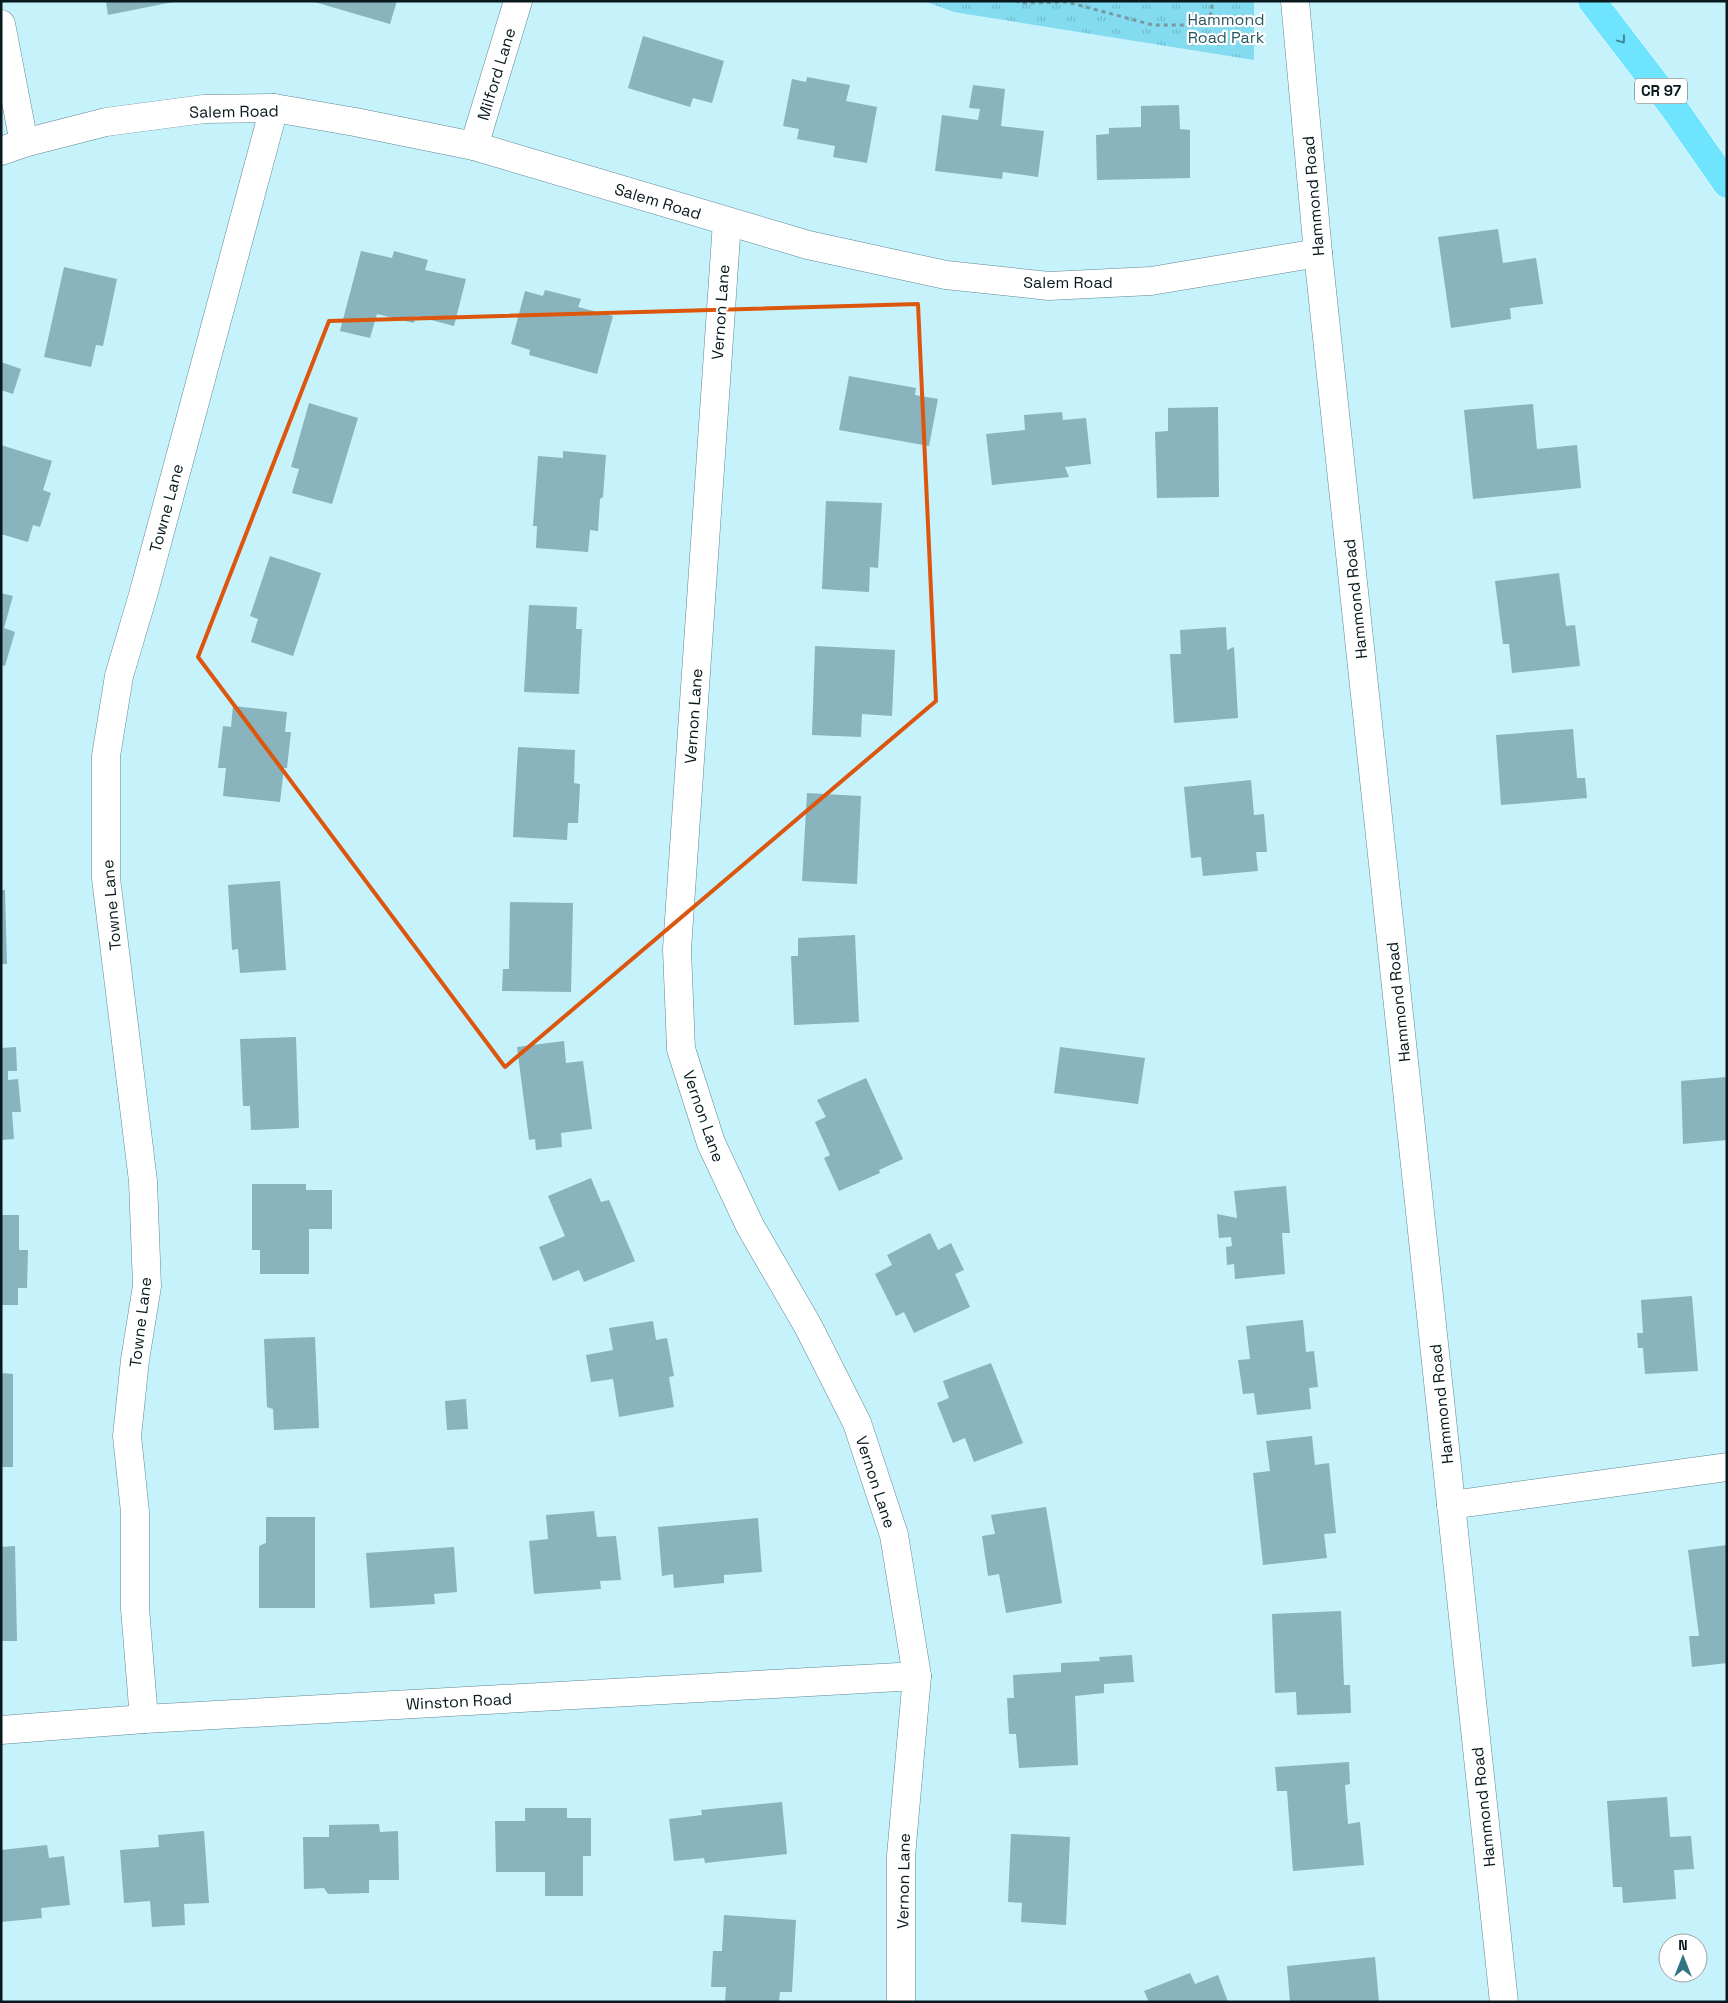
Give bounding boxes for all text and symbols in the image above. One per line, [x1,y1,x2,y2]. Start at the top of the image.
park label: Hammond Road Park [1187,9,1265,48]
street label: Milford Lane [472,25,521,123]
one-way arrow [1616,34,1625,44]
road number: CR 97 [1635,78,1687,104]
street label: Salem Road [189,100,279,123]
street label: Hammond Road [1298,135,1329,257]
street label: Salem Road [612,178,704,225]
street label: Vernon Lane [707,264,734,360]
street label: Salem Road [1023,272,1113,293]
street label: Towne Lane [145,461,188,555]
street label: Hammond Road [1339,538,1372,660]
street label: Vernon Lane [680,668,707,764]
street label: Towne Lane [97,859,126,951]
street label: Hammond Road [1382,941,1415,1063]
street label: Vernon Lane [678,1068,729,1165]
street label: Towne Lane [125,1276,156,1368]
street label: Hammond Road [1425,1343,1458,1465]
street label: Vernon Lane [851,1433,900,1531]
street label: Winston Road [405,1688,513,1715]
street label: Hammond Road [1467,1746,1500,1868]
street label: Vernon Lane [892,1833,915,1929]
north arrow [1658,1933,1708,1983]
text: N [1678,1936,1688,1954]

